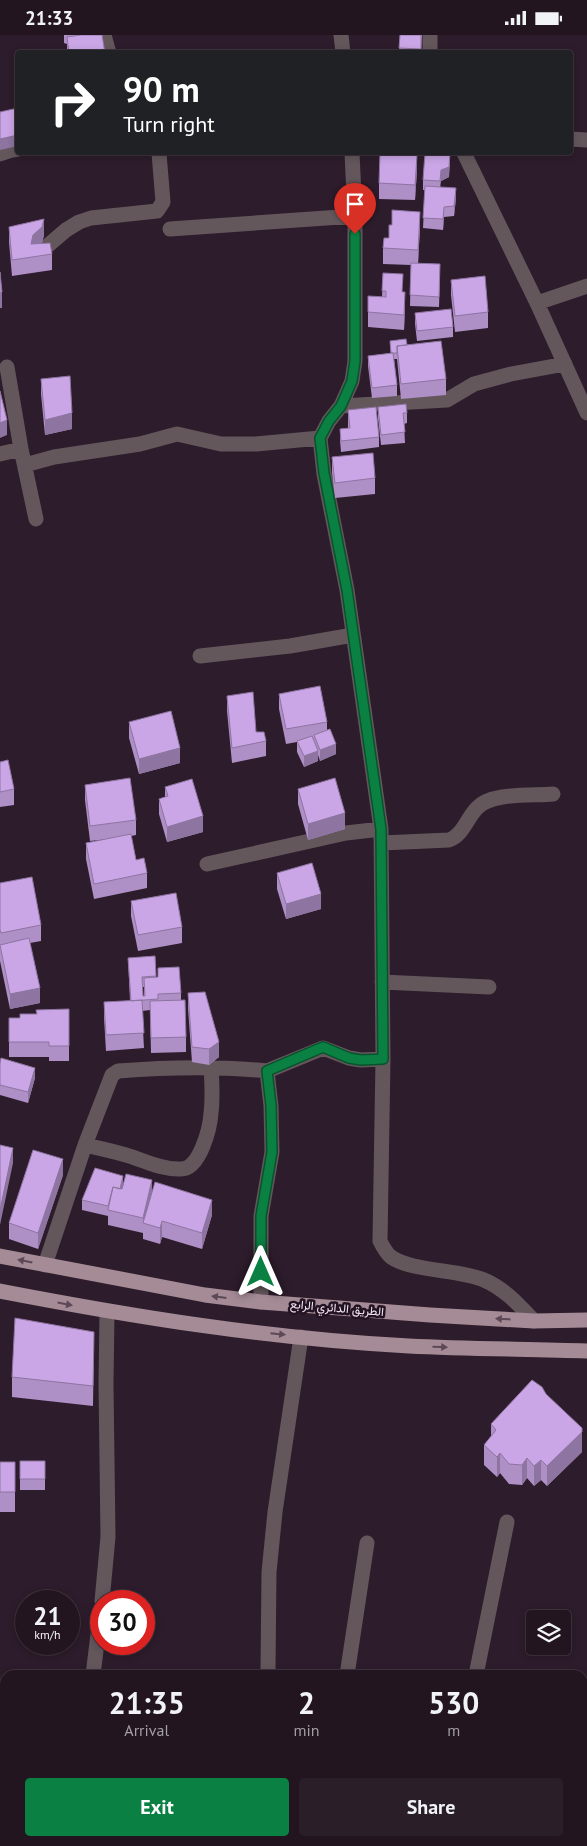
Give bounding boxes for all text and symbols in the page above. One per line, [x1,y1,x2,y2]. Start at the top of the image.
text: 21:33 [25,6,73,30]
text: 90 m [123,66,200,112]
icon: right [40,70,105,135]
text: Turn right [123,110,215,138]
pin [334,183,376,234]
icon: arrive [341,190,369,218]
position arrow [234,1245,286,1297]
one-way arrow [17,1257,33,1265]
one-way arrow [211,1293,227,1301]
street label: الطريق الدائري الرابع [289,1296,385,1322]
one-way arrow [57,1300,73,1308]
one-way arrow [495,1315,511,1323]
one-way arrow [270,1330,286,1338]
one-way arrow [432,1343,448,1351]
speed limit sign: 30 [90,1590,155,1655]
text: 21 [33,1600,62,1632]
map controls [526,1610,571,1655]
button: layers [526,1610,571,1655]
text: km/h [34,1627,61,1642]
text: 21:35 [109,1683,185,1722]
text: 2 [298,1683,315,1722]
text: 530 [428,1683,479,1722]
text: Arrival [124,1720,169,1740]
text: min [294,1720,320,1740]
text: m [447,1720,460,1740]
button: Exit [25,1778,289,1836]
button: Share [299,1778,563,1836]

